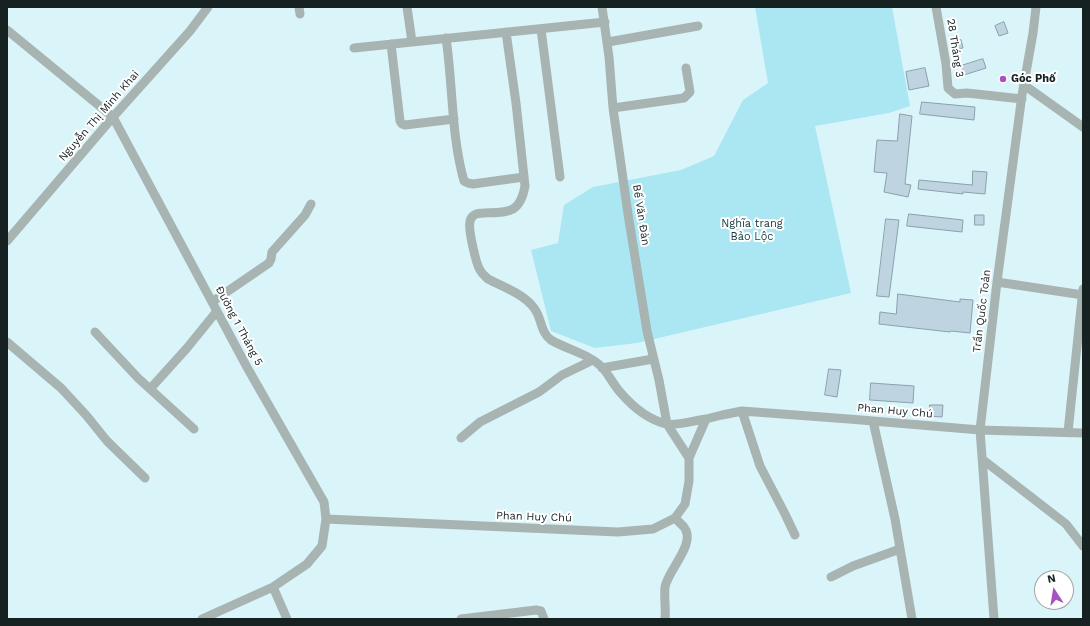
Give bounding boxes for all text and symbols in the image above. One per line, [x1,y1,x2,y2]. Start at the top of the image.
street label: 28 Tháng 3 [944,18,966,78]
street label: Nguyễn Thị Minh Khai [56,68,142,164]
place label: Góc Phố [1011,72,1056,86]
marker: Góc Phố [998,74,1008,84]
street label: Bế Văn Đàn [630,184,652,246]
park label: Nghĩa trang Bảo Lộc [721,217,783,243]
street label: Trần Quốc Toản [970,269,994,353]
street label: Đường 1 Tháng 5 [212,284,266,368]
street label: Phan Huy Chú [857,401,933,421]
street label: Phan Huy Chú [496,509,572,525]
north arrow [1034,570,1074,610]
text: N [1046,572,1057,586]

